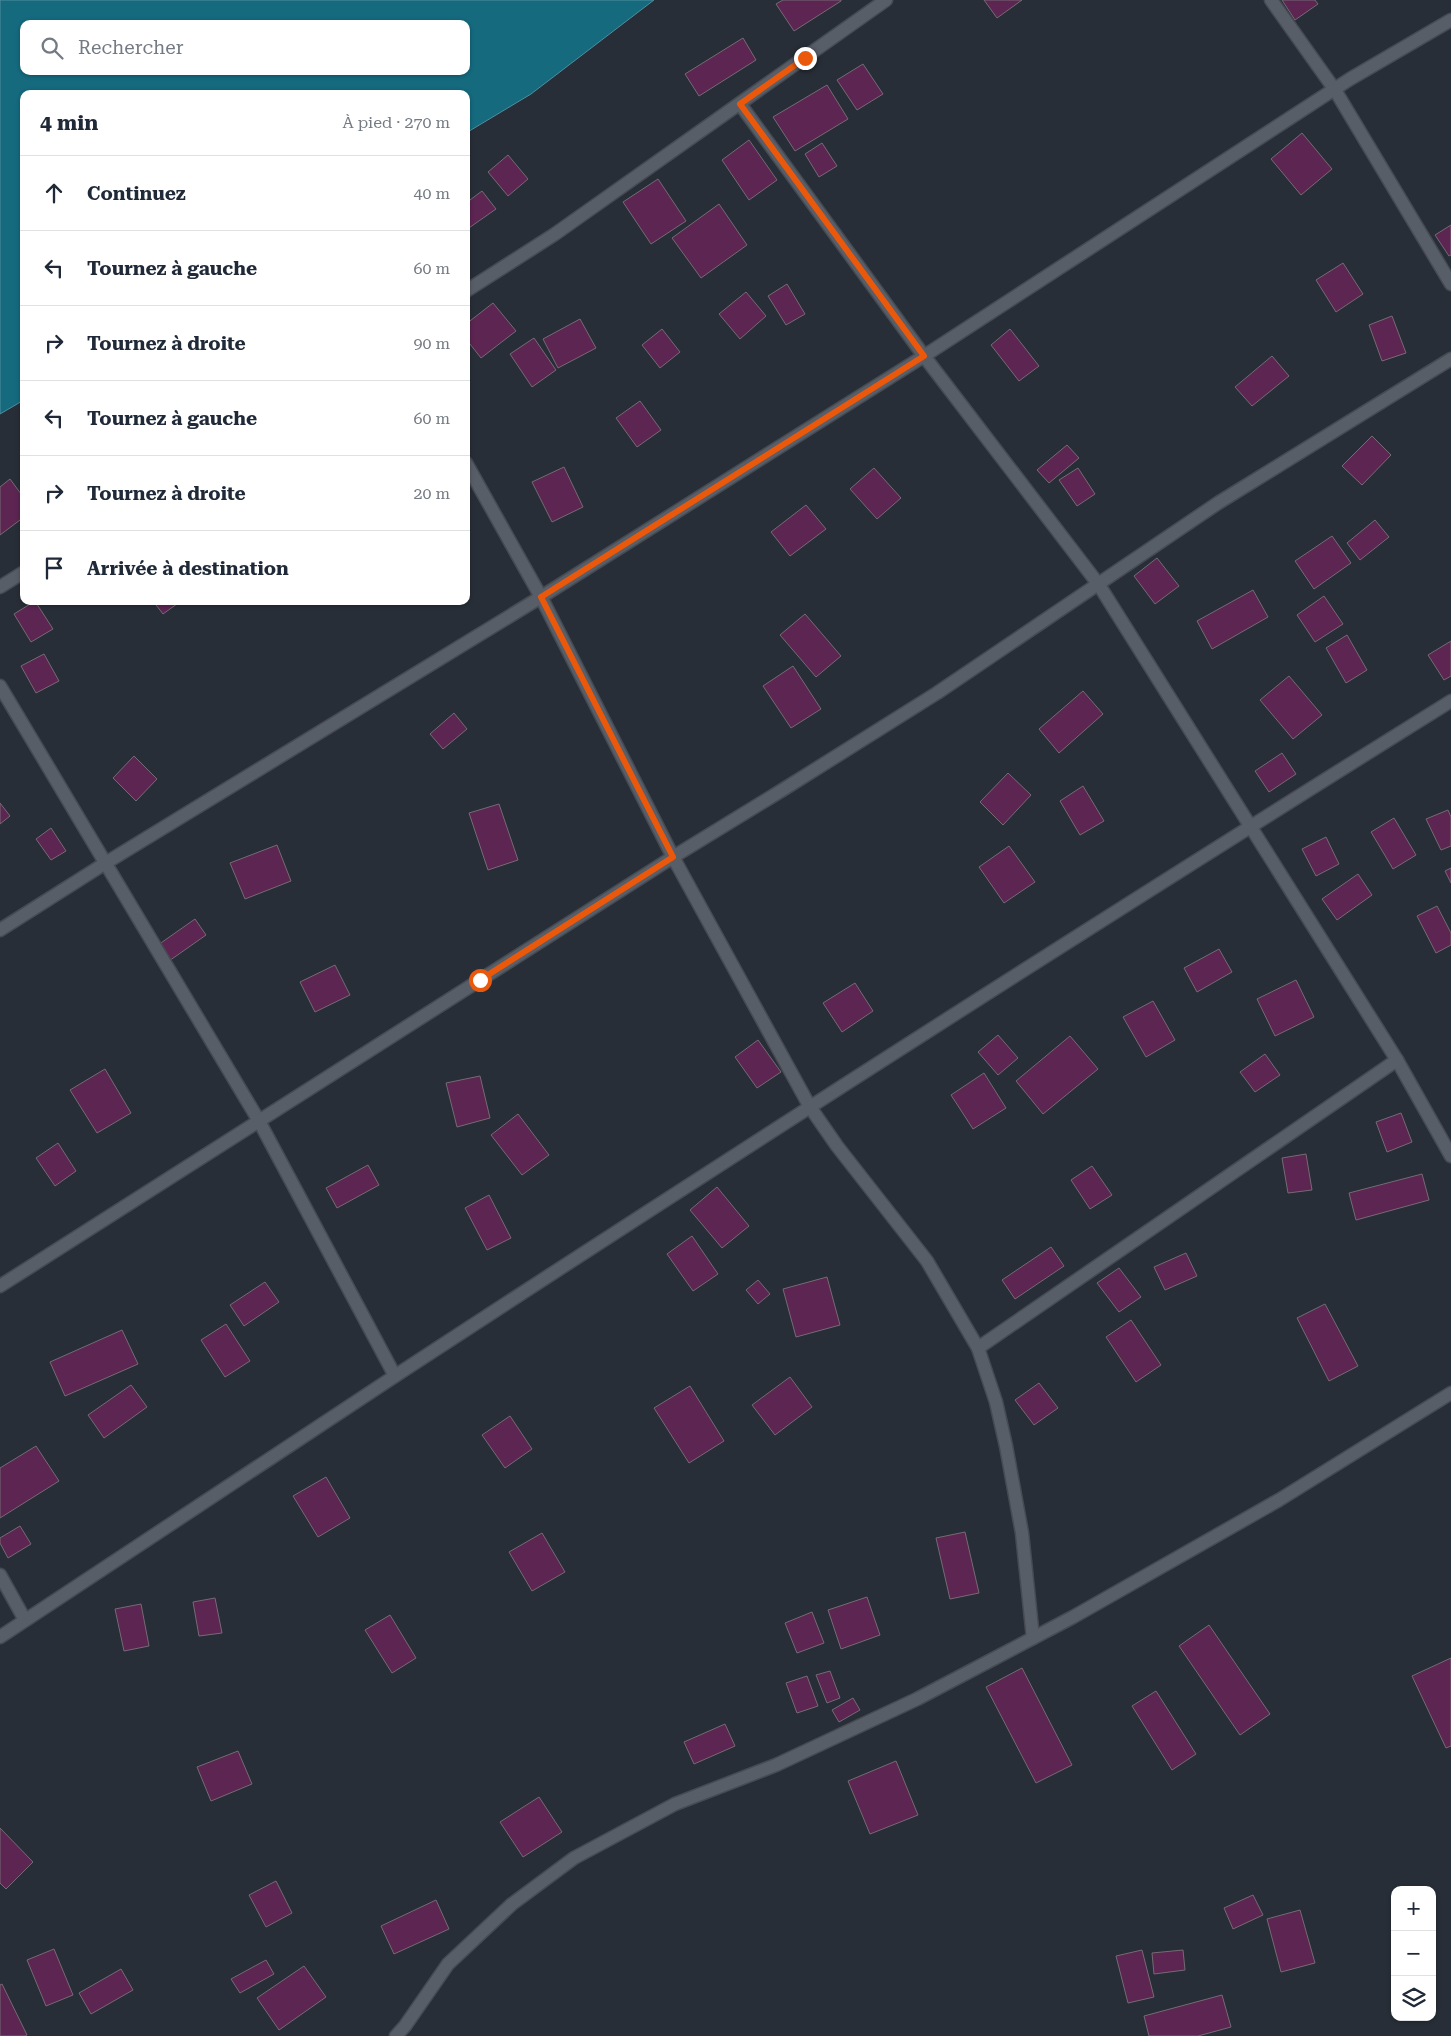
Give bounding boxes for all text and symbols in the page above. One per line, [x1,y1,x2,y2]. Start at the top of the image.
search box [20,20,470,75]
icon: search [38,34,66,62]
text: Rechercher [78,36,184,59]
route end [794,47,817,70]
text: 4 min [40,111,98,135]
text: À pied · 270 m [342,113,450,132]
icon: ahead [40,179,68,207]
text: Continuez [87,182,186,205]
text: 40 m [413,184,450,203]
icon: left [40,254,68,282]
text: Tournez à gauche [87,257,257,280]
text: 60 m [413,259,450,278]
icon: right [40,329,68,357]
text: Tournez à droite [87,332,246,355]
text: 90 m [413,334,450,353]
icon: left [40,404,68,432]
text: Tournez à gauche [87,407,257,430]
text: 60 m [413,409,450,428]
icon: right [40,479,68,507]
text: Tournez à droite [87,482,246,505]
text: 20 m [413,484,450,503]
icon: arrive [40,554,68,582]
text: Arrivée à destination [87,557,289,580]
route start [469,969,492,992]
map controls [1391,1886,1436,2021]
button: + [1391,1886,1436,1931]
button: − [1391,1931,1436,1976]
button: layers [1391,1976,1436,2021]

